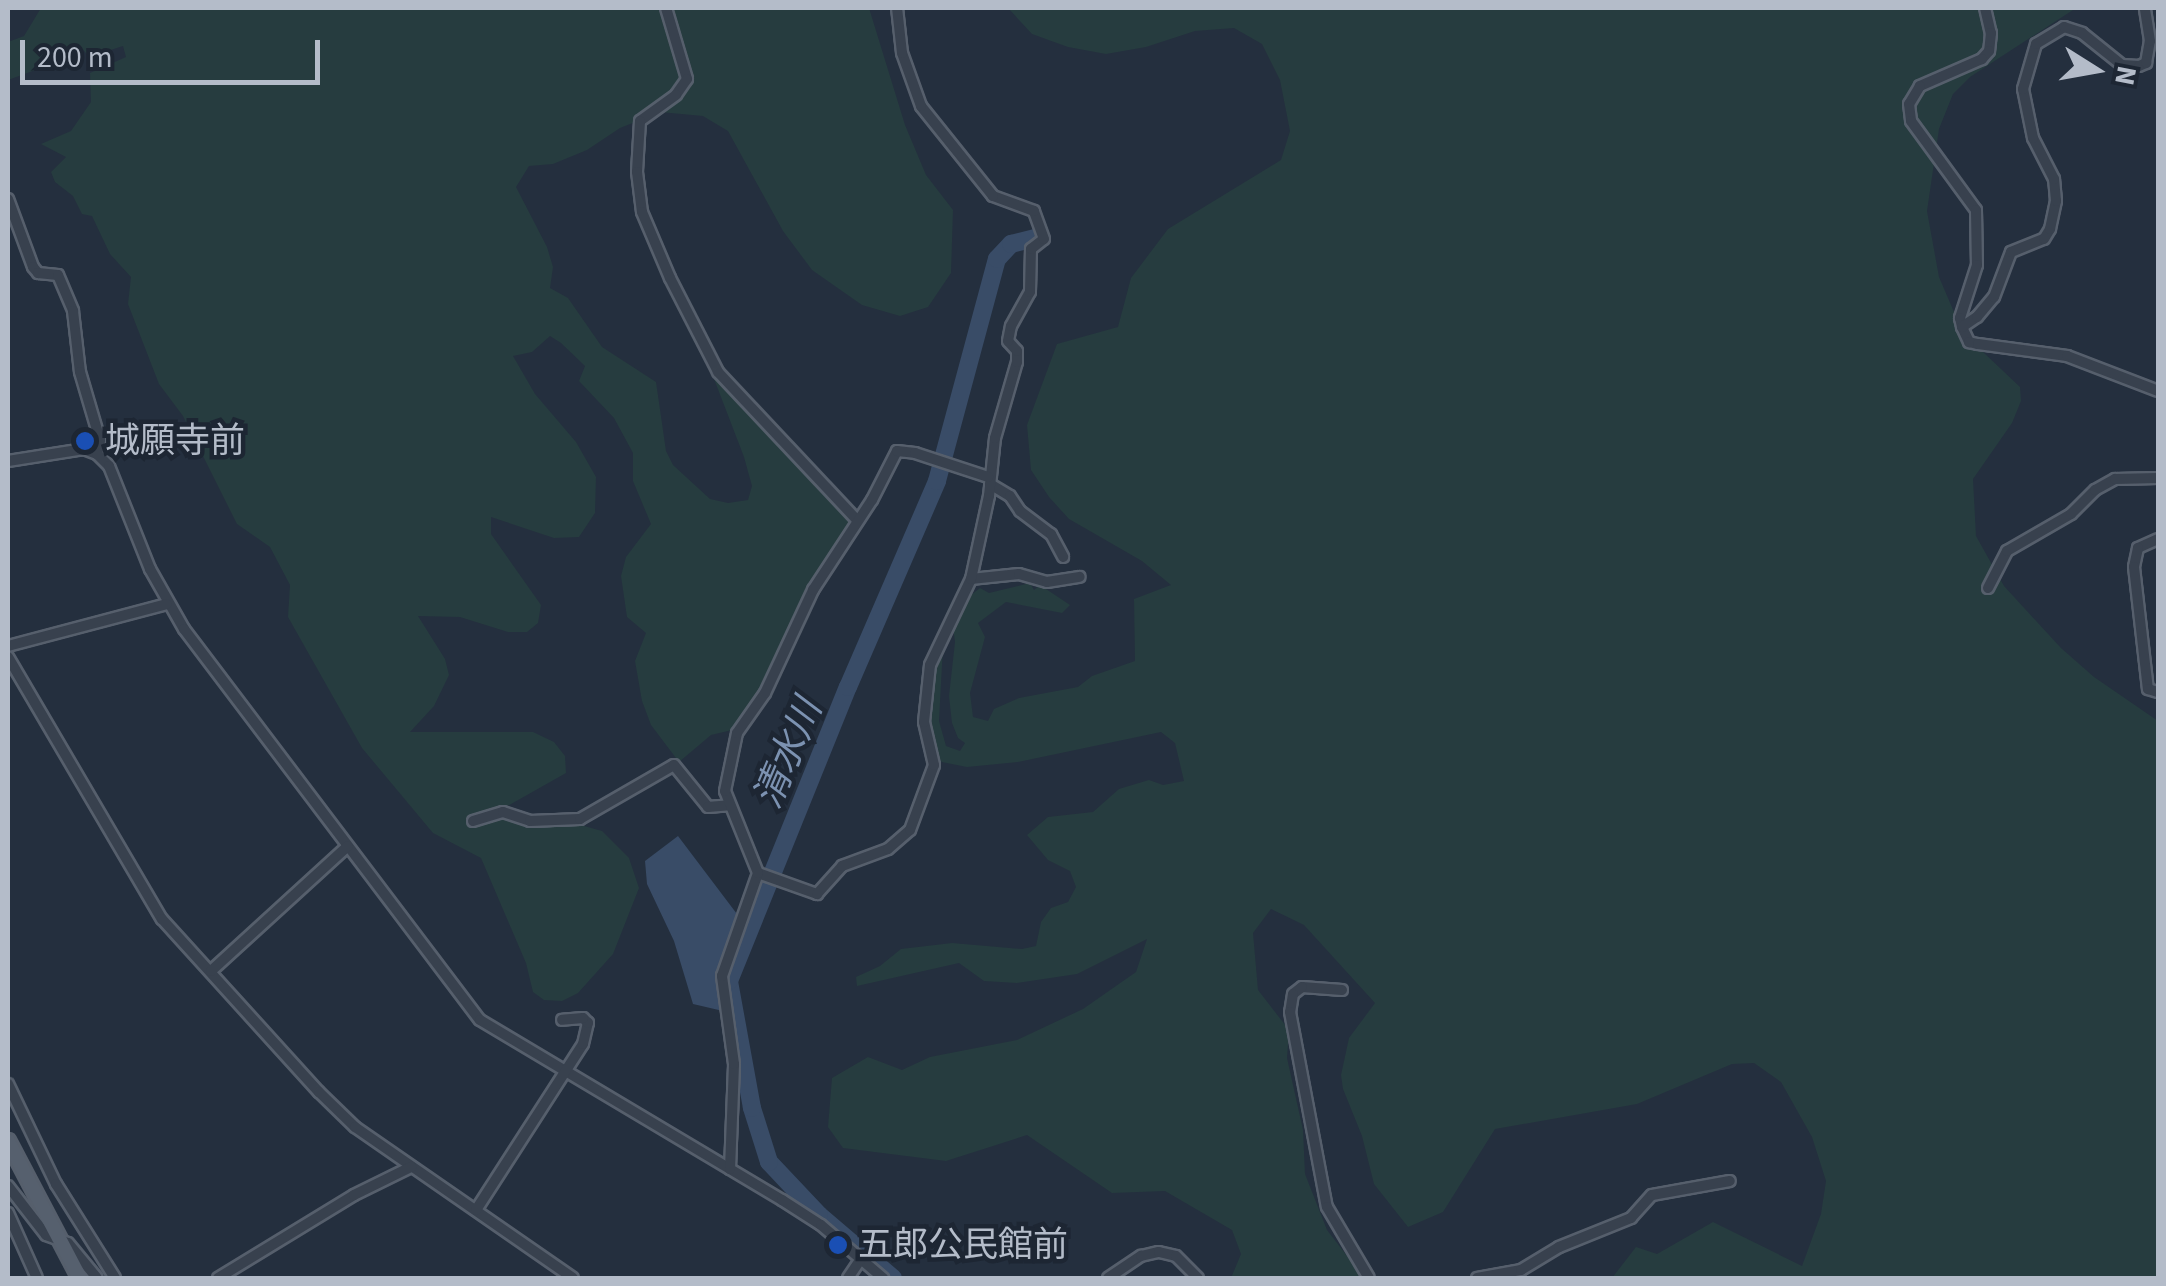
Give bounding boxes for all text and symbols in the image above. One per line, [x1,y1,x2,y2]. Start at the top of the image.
scale bar [25,20,325,82]
north arrow [2046,20,2146,120]
text: 200 m [37,36,113,79]
text: N [2104,63,2147,89]
place label: 城願寺前 [105,420,245,462]
marker: 城願寺前 [74,430,96,452]
water label: 清水川 [746,693,832,815]
place label: 五郎公民館前 [858,1224,1068,1266]
marker: 五郎公民館前 [827,1234,849,1256]

